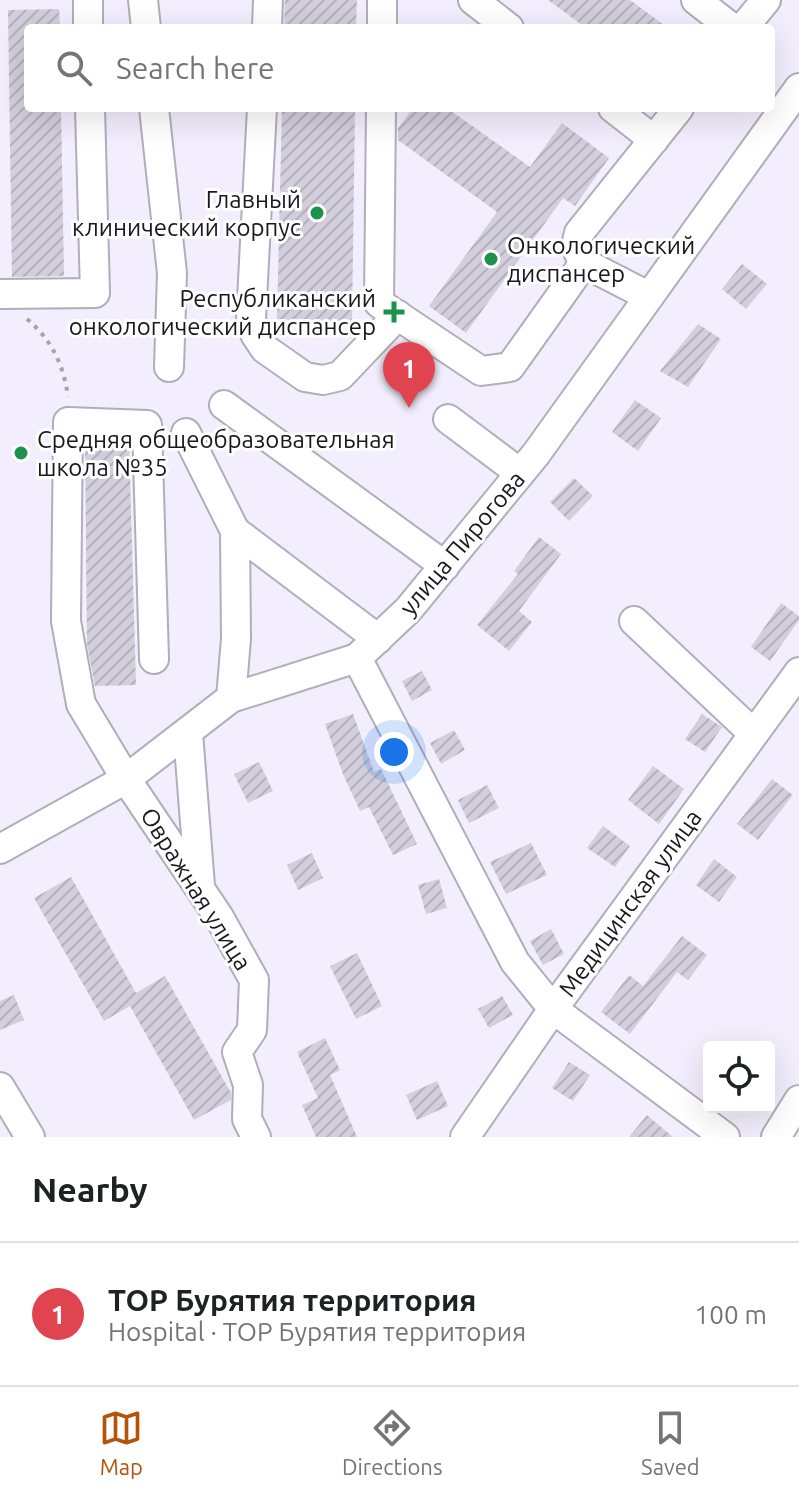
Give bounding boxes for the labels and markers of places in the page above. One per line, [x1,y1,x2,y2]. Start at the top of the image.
place label: Главный клинический корпус [72,186,301,241]
marker: Главный клинический корпус [308,204,326,222]
place label: Онкологический диспансер [507,232,695,287]
marker: Онкологический диспансер [482,250,500,268]
place label: Республиканский онкологический диспансер [69,285,376,340]
marker: Республиканский онкологический диспансер [383,301,405,323]
pin: 1 [383,342,435,408]
place label: Средняя общеобразовательная школа №35 [37,426,395,481]
marker: Средняя общеобразовательная школа №35 [12,444,30,462]

